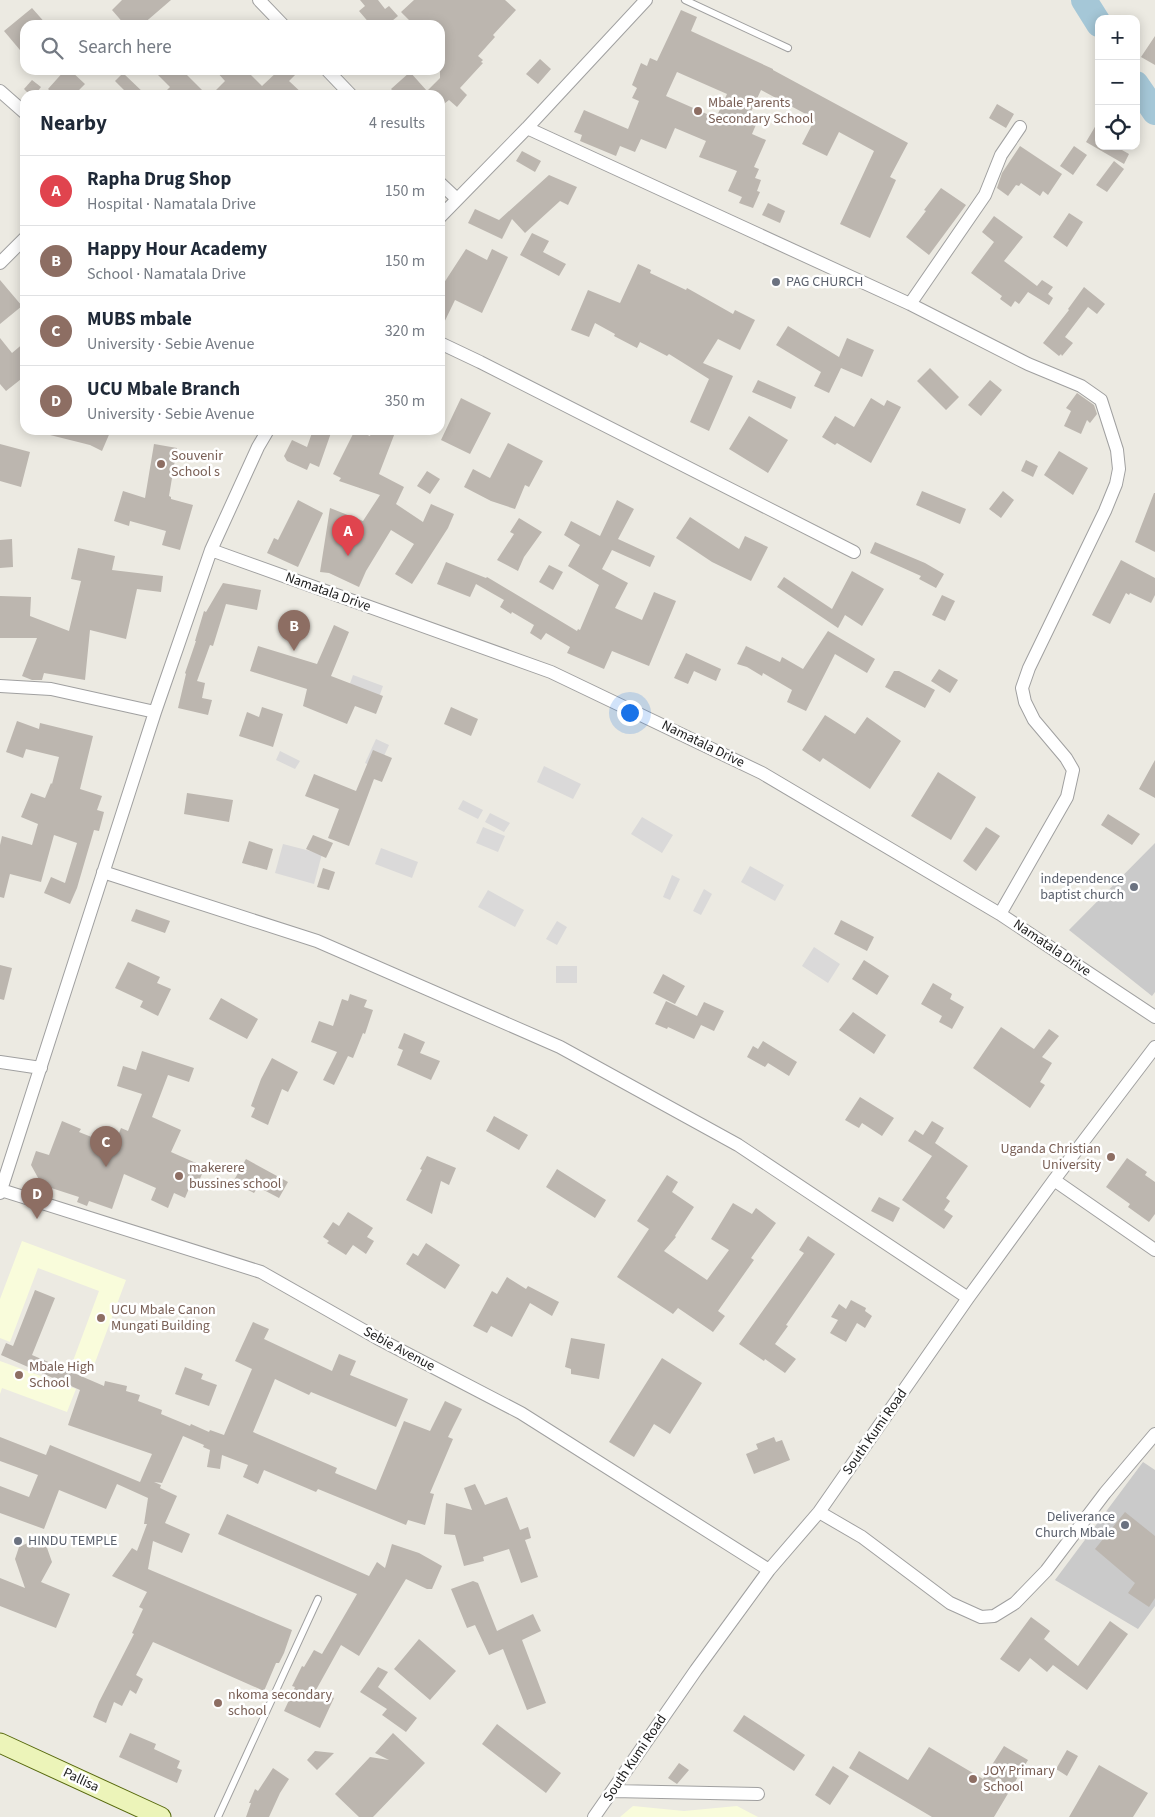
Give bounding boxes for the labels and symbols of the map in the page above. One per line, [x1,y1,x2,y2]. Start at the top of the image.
place label: Mbale Parents Secondary School [708,93,814,129]
marker: Mbale Parents Secondary School [692,105,704,117]
place label: PAG CHURCH [786,272,863,292]
marker: PAG CHURCH [770,276,782,288]
place label: Souvenir School s [171,446,223,482]
marker: Souvenir School s [155,458,167,470]
pin: A [332,515,364,556]
street label: Namatala Drive [282,567,374,617]
pin: B [278,610,310,651]
your location [617,700,643,726]
street label: Namatala Drive [658,715,748,773]
place label: independence baptist church [1040,869,1124,905]
marker: independence baptist church [1128,881,1140,893]
street label: Namatala Drive [1009,915,1095,981]
pin: C [90,1126,122,1167]
place label: Uganda Christian University [1001,1139,1101,1175]
marker: Uganda Christian University [1105,1151,1117,1163]
place label: makerere bussines school [189,1158,282,1194]
marker: makerere bussines school [173,1170,185,1182]
pin: D [21,1178,53,1219]
place label: UCU Mbale Canon Mungati Building [111,1300,216,1336]
marker: UCU Mbale Canon Mungati Building [95,1312,107,1324]
street label: Sebie Avenue [360,1322,438,1376]
place label: Mbale High School [29,1357,94,1393]
marker: Mbale High School [13,1369,25,1381]
street label: South Kumi Road [838,1385,912,1479]
place label: Deliverance Church Mbale [1035,1507,1115,1543]
marker: Deliverance Church Mbale [1119,1519,1131,1531]
place label: HINDU TEMPLE [28,1531,117,1551]
marker: HINDU TEMPLE [12,1535,24,1547]
place label: nkoma secondary school [228,1685,333,1721]
marker: nkoma secondary school [212,1697,224,1709]
street label: South Kumi Road [598,1710,672,1806]
place label: JOY Primary School [983,1761,1055,1797]
street label: Pallisa [60,1763,102,1797]
marker: JOY Primary School [967,1773,979,1785]

